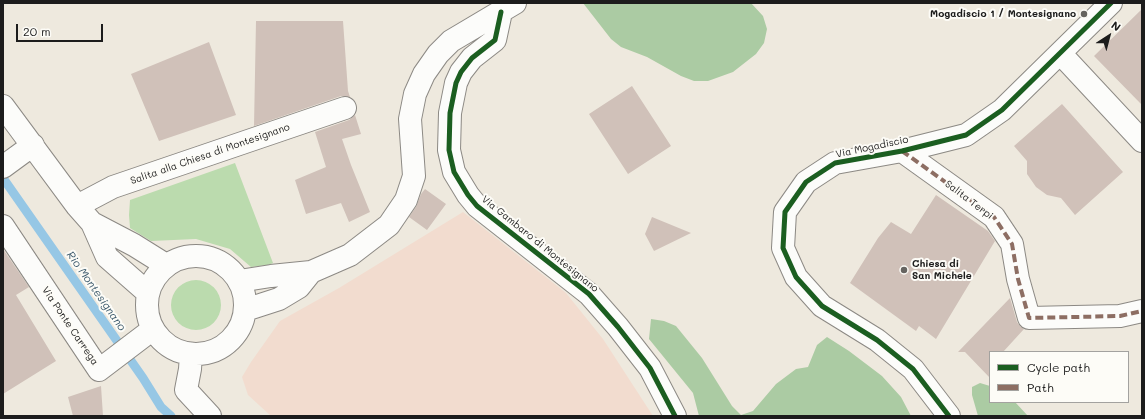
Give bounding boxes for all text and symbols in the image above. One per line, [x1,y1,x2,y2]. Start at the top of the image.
place label: Mogadiscio 1 / Montesignano [930,8,1076,20]
marker: Mogadiscio 1 / Montesignano [1079,9,1089,19]
scale bar [18,16,105,42]
north arrow [1089,16,1129,56]
text: N [1109,17,1124,34]
text: 20 m [23,23,51,39]
street label: Salita alla Chiesa di Montesignano [129,121,291,187]
street label: Via Mogadiscio [835,133,909,161]
street label: Salita Terpi [943,178,995,222]
street label: Via Gambaro di Montesignano [479,193,601,295]
water label: Rio Montesignano [64,249,128,333]
place label: Chiesa di San Michele [912,258,972,282]
marker: Chiesa di San Michele [899,265,909,275]
street label: Via Ponte Carrega [39,285,101,367]
legend [989,351,1129,403]
text: Cycle path [1027,359,1090,375]
text: Path [1027,379,1054,395]

